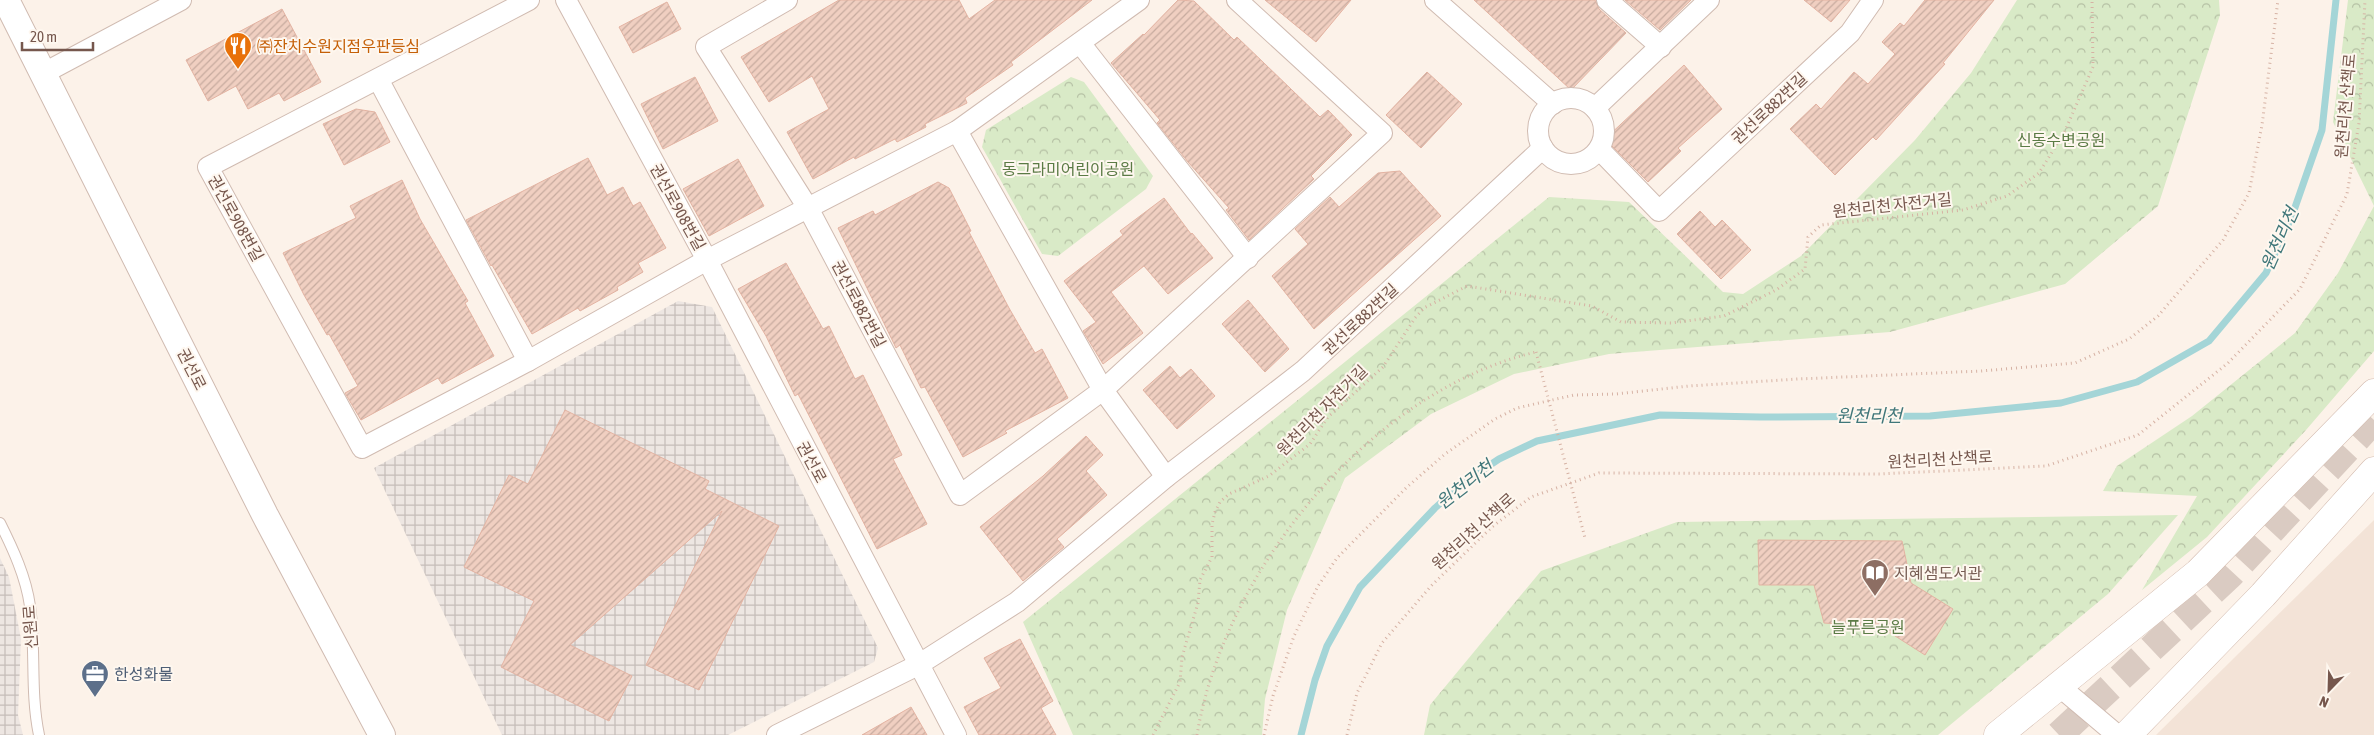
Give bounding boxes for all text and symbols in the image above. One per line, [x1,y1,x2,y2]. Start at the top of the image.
scale bar [22,20,94,52]
text: 20 m [30,28,57,45]
restaurant icon: ㈜잔치수원지점우판등심 [223,31,253,70]
place label: ㈜잔치수원지점우판등심 [257,37,420,55]
street label: 원천리천 산책로 [2331,53,2359,159]
street label: 권선로882번길 [1728,69,1810,147]
park label: 신동수변공원 [2017,131,2105,149]
park label: 동그라미어린이공원 [1002,160,1134,178]
street label: 권선로908번길 [647,161,709,253]
street label: 권선로908번길 [205,172,267,264]
street label: 원천리천 자전거길 [1831,190,1953,220]
water label: 원천리천 [2256,202,2304,273]
street label: 권선로882번길 [828,257,890,351]
street label: 권선로882번길 [1319,280,1401,358]
street label: 권선로 [174,345,210,393]
street label: 원천리천 자전거길 [1273,361,1371,459]
water label: 원천리천 [1836,405,1905,426]
street label: 권선로 [794,438,830,486]
street label: 원천리천 산책로 [1887,447,1993,471]
water label: 원천리천 [1432,454,1499,513]
street label: 원천리천 산책로 [1428,489,1518,573]
library icon: 지혜샘도서관 [1860,558,1890,597]
place label: 지혜샘도서관 [1894,564,1983,582]
street label: 신원로 [19,604,41,650]
park label: 늘푸른공원 [1831,618,1905,636]
office icon: 한성화물 [80,659,110,698]
place label: 한성화물 [114,665,173,683]
north arrow [2304,665,2354,715]
text: N [2317,693,2331,711]

